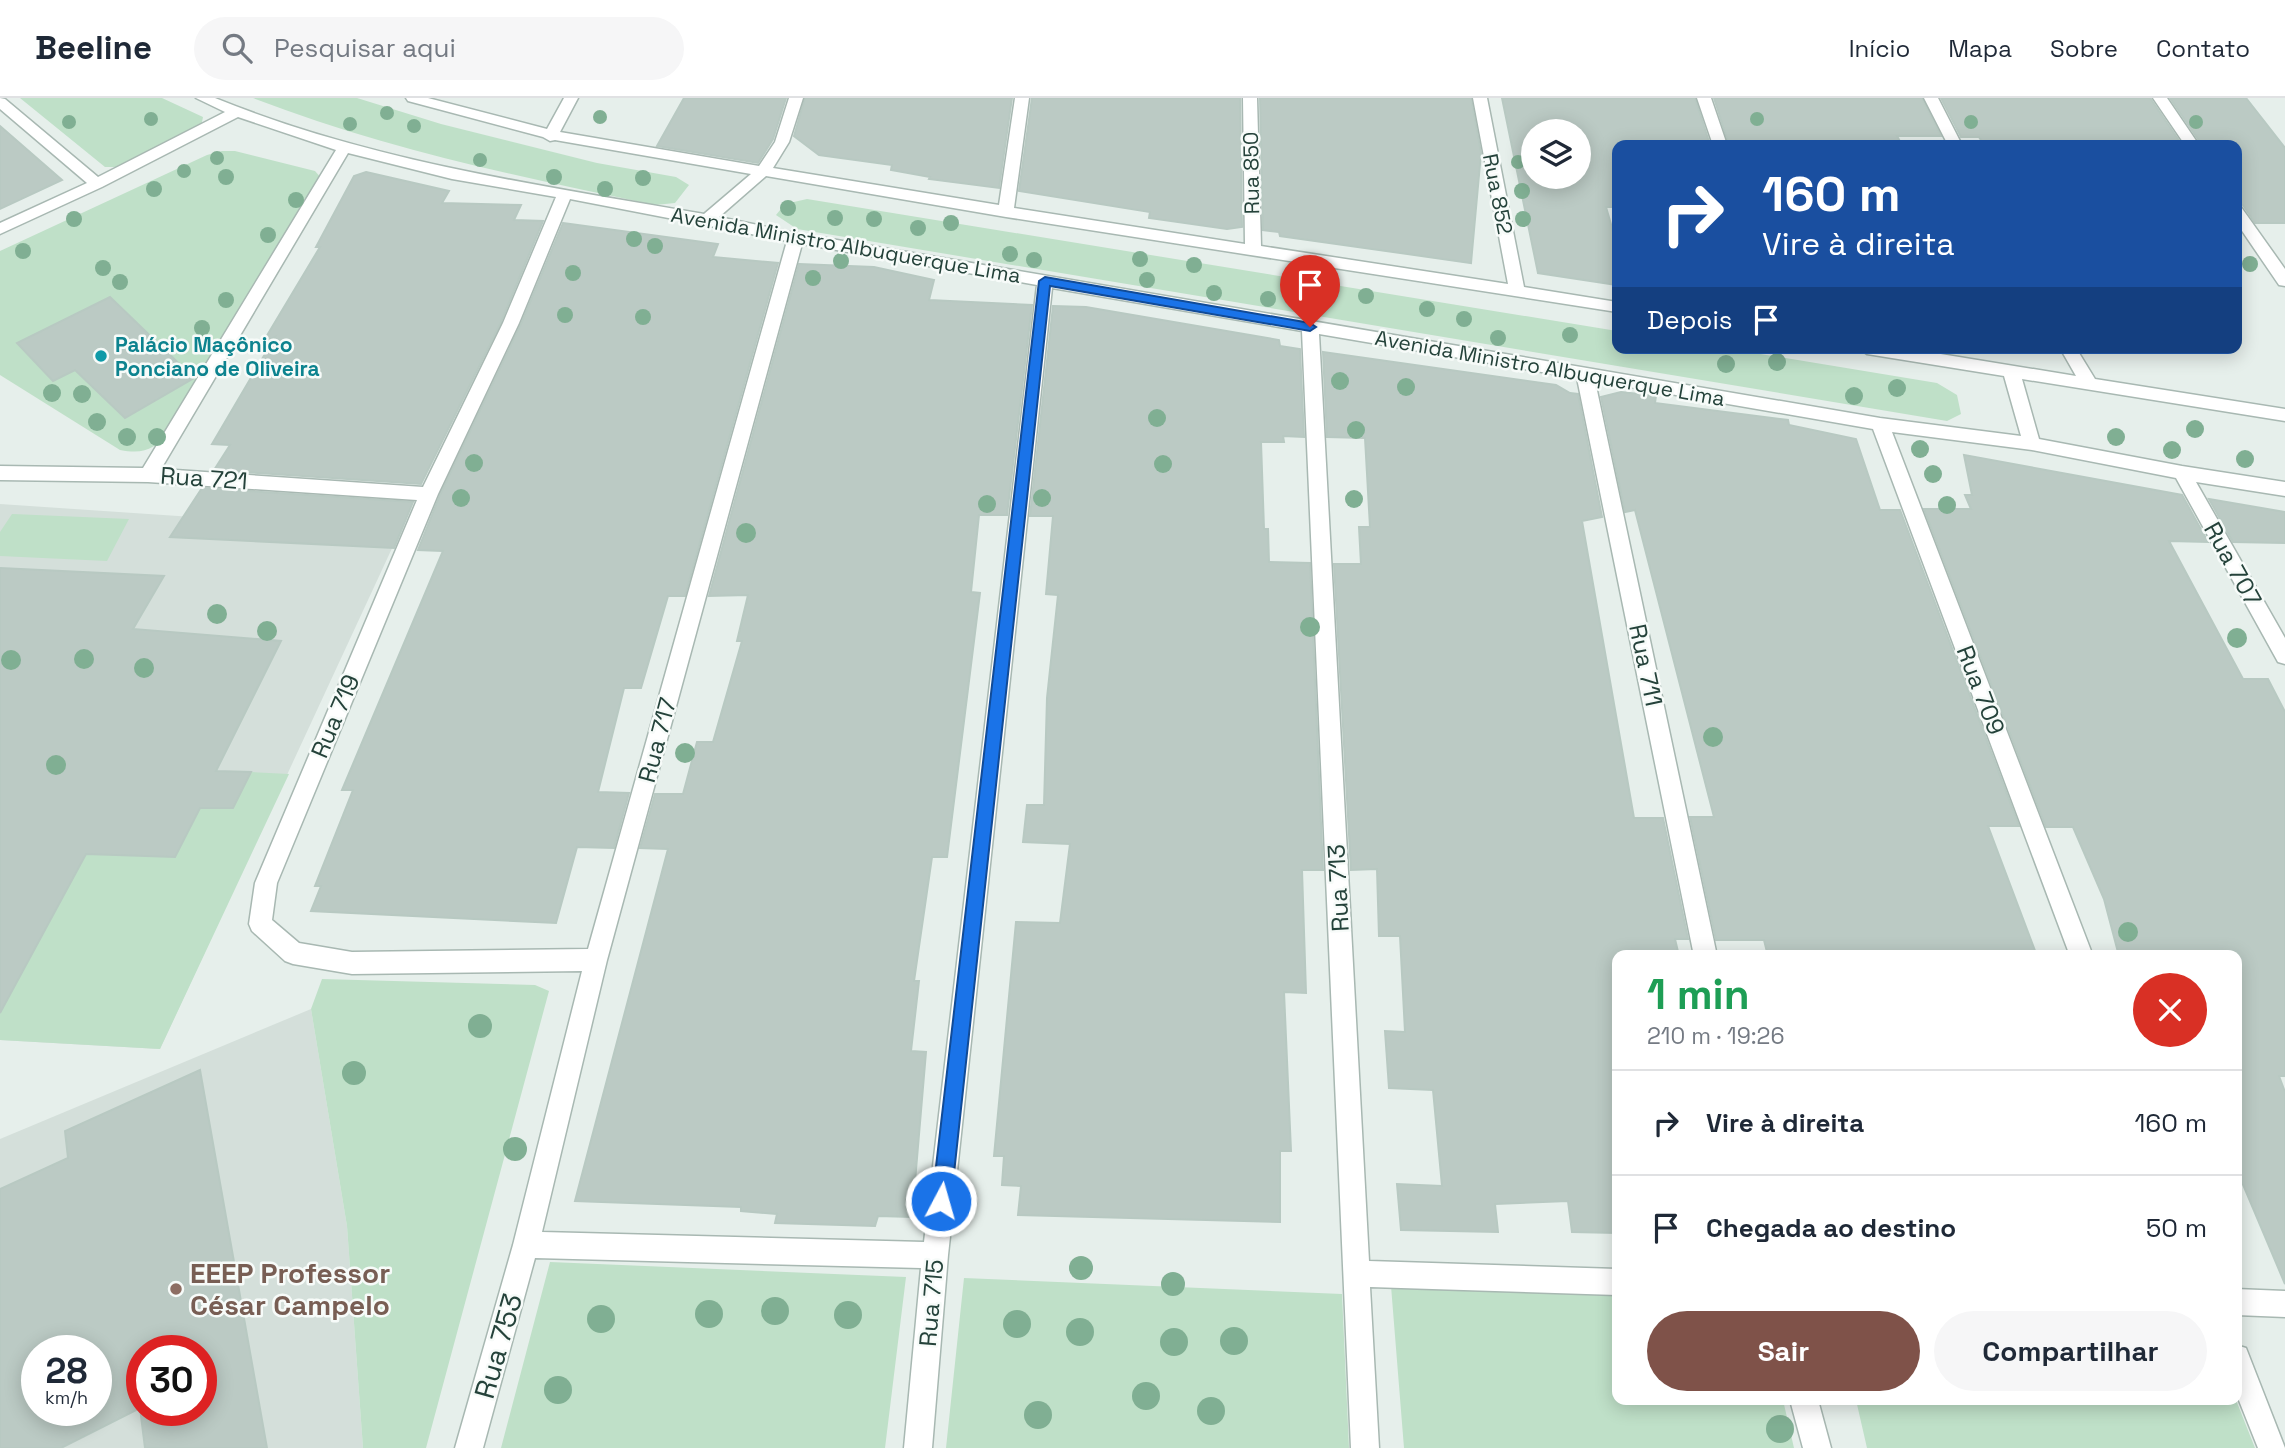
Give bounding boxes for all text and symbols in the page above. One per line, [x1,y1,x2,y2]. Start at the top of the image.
search box [194,17,684,80]
text: Beeline [35,27,152,69]
icon: search [218,29,256,67]
text: Pesquisar aqui [274,31,456,65]
text: Início [1849,33,1910,64]
text: Mapa [1948,33,2012,64]
text: Sobre [2050,33,2118,64]
text: Contato [2156,33,2250,64]
map controls [1521,119,1591,189]
button: layers [1521,119,1591,189]
street label: Rua 850 [1237,131,1265,215]
street label: Rua 852 [1477,151,1519,237]
text: 160 m [1762,163,1900,225]
icon: right [1647,168,1738,259]
street label: Avenida Ministro Albuquerque Lima [669,201,1023,289]
text: Vire à direita [1762,224,1955,264]
pin [1280,255,1340,327]
icon: arrive [1291,266,1329,304]
icon: arrive [1747,301,1785,339]
text: Depois [1647,303,1733,337]
street label: Avenida Ministro Albuquerque Lima [1373,324,1727,412]
place label: Palácio Maçônico Ponciano de Oliveira [115,331,320,382]
marker: Palácio Maçônico Ponciano de Oliveira [93,348,109,364]
street label: Rua 721 [159,459,249,497]
street label: Rua 707 [2197,516,2269,612]
street label: Rua 711 [1622,621,1670,709]
street label: Rua 709 [1950,641,2012,739]
street label: Rua 719 [304,670,366,762]
street label: Rua 717 [631,694,683,786]
street label: Rua 713 [1320,843,1356,933]
text: 1 min [1647,968,1750,1021]
button: close [2133,973,2207,1047]
text: 210 m · 19:26 [1647,1021,1785,1051]
icon: right [1647,1104,1685,1142]
text: Vire à direita [1706,1106,1864,1140]
text: 160 m [2135,1106,2207,1140]
position arrow [904,1164,978,1238]
icon: arrive [1647,1209,1685,1247]
text: Chegada ao destino [1706,1211,1956,1245]
text: 50 m [2146,1211,2207,1245]
place label: EEEP Professor César Campelo [190,1255,390,1323]
street label: Rua 715 [912,1258,950,1348]
marker: EEEP Professor César Campelo [168,1281,184,1297]
street label: Rua 753 [466,1289,530,1403]
button: Sair [1647,1311,1920,1391]
button: Compartilhar [1934,1311,2207,1391]
speed limit sign: 30 [126,1335,217,1426]
text: 28 [46,1349,87,1393]
text: km/h [45,1386,88,1409]

